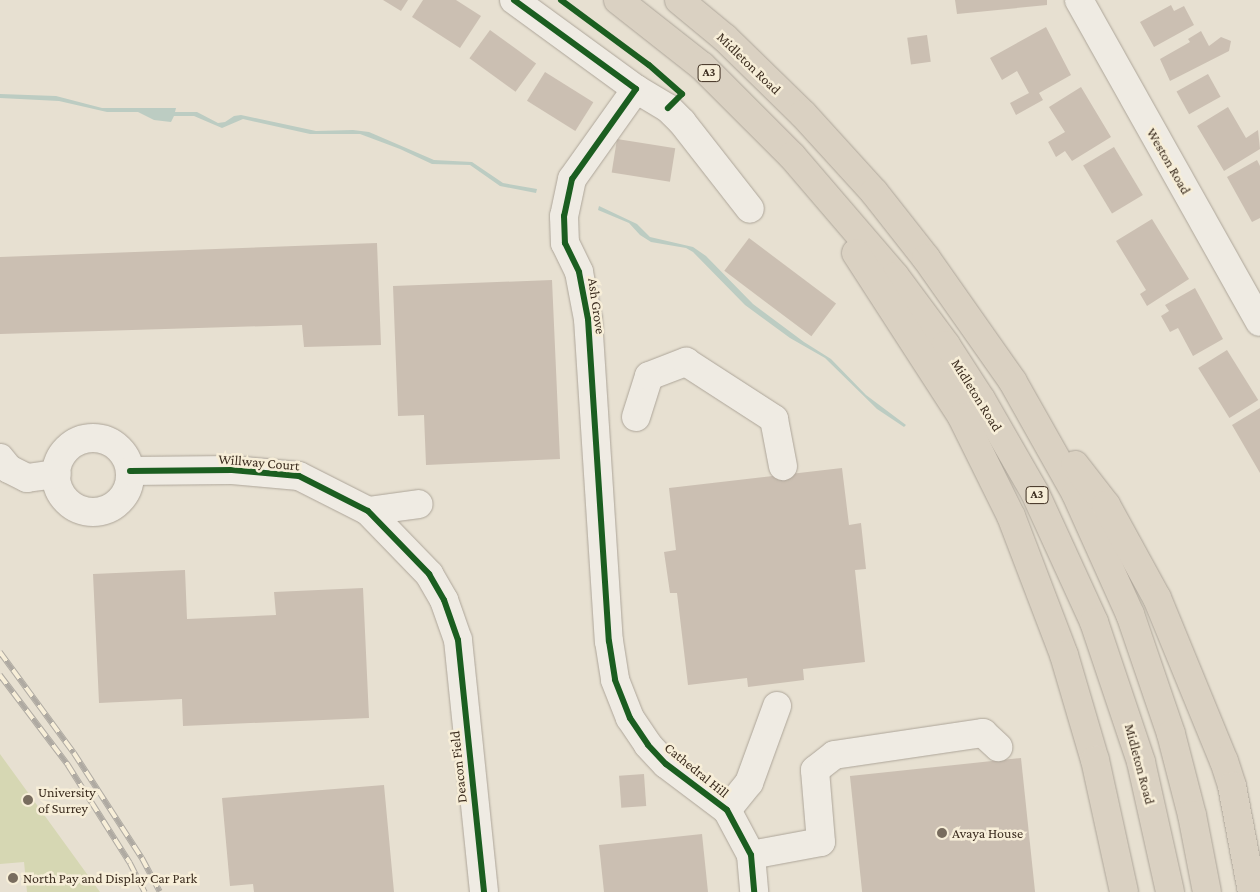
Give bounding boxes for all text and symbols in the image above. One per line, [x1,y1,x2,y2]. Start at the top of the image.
street label: Midleton Road [713,28,785,98]
road number: A3 [696,64,722,82]
street label: Weston Road [1143,125,1195,197]
street label: Ash Grove [585,277,609,335]
street label: Midleton Road [948,356,1006,434]
street label: Willway Court [218,450,300,474]
road number: A3 [1024,486,1050,504]
street label: Midleton Road [1121,722,1159,806]
street label: Deacon Field [446,730,470,804]
street label: Cathedral Hill [661,739,733,801]
place label: University of Surrey [38,784,96,816]
marker: University of Surrey [22,794,34,806]
place label: Avaya House [952,825,1023,841]
marker: Avaya House [936,827,948,839]
place label: North Pay and Display Car Park [23,870,197,886]
marker: North Pay and Display Car Park [7,872,19,884]

